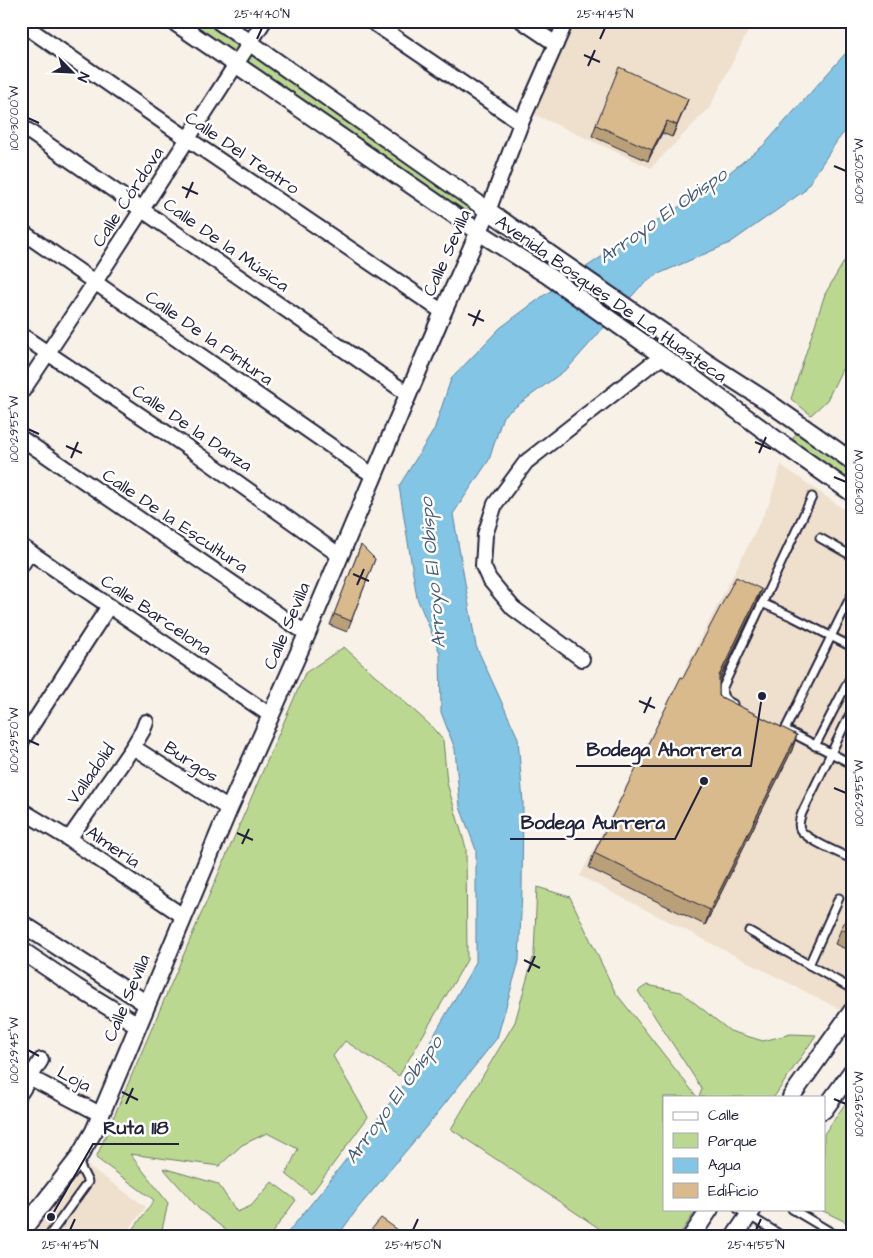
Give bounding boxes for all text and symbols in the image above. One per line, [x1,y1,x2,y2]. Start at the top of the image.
text: 25°41'40"N [234,6,290,23]
text: 25°41'45"N [577,6,634,23]
north arrow [48,48,98,98]
text: N [72,69,94,85]
text: 100°30'00"W [6,85,23,150]
street label: Calle Del Teatro [180,105,304,201]
text: 100°30'05"W [851,138,868,204]
street label: Calle Córdova [86,142,170,252]
water label: Arroyo El Obispo [593,161,734,270]
street label: Calle De la Música [158,192,294,298]
street label: Calle Sevilla [417,206,477,300]
street label: Avenida Bosques De La Huasteca [490,209,732,389]
street label: Calle De la Pintura [140,284,278,392]
street label: Calle De la Danza [127,378,257,478]
text: 100°29'55"W [6,395,23,462]
text: 100°30'00"W [851,449,868,514]
street label: Calle De la Escultura [97,463,253,579]
water label: Arroyo El Obispo [413,495,453,650]
street label: Calle Barcelona [96,569,216,661]
street label: Calle Sevilla [257,578,317,674]
text: 100°29'50"W [6,707,23,773]
callout: Bodega Ahorrera [576,732,751,766]
street label: Burgos [158,735,223,790]
text: Bodega Ahorrera [587,737,742,765]
street label: Valladolid [61,738,121,810]
text: 100°29'55"W [851,759,868,826]
callout: Bodega Aurrera [510,805,675,839]
text: Bodega Aurrera [521,810,666,838]
street label: Almería [81,820,145,874]
street label: Calle Sevilla [97,950,157,1046]
text: 100°29'45"W [6,1016,23,1083]
water label: Arroyo El Obispo [339,1030,450,1169]
street label: Loja [53,1060,95,1098]
text: 100°29'50"W [851,1071,868,1137]
legend [663,1096,826,1210]
text: Calle [708,1105,739,1126]
callout: Ruta 118 [93,1110,179,1144]
text: Ruta 118 [103,1115,169,1142]
text: Parque [708,1131,757,1152]
text: Agua [708,1155,741,1177]
text: Edificio [708,1181,759,1202]
text: 25°41'45"N [42,1237,99,1254]
text: 25°41'50"N [385,1237,442,1254]
text: 25°41'55"N [728,1237,785,1254]

